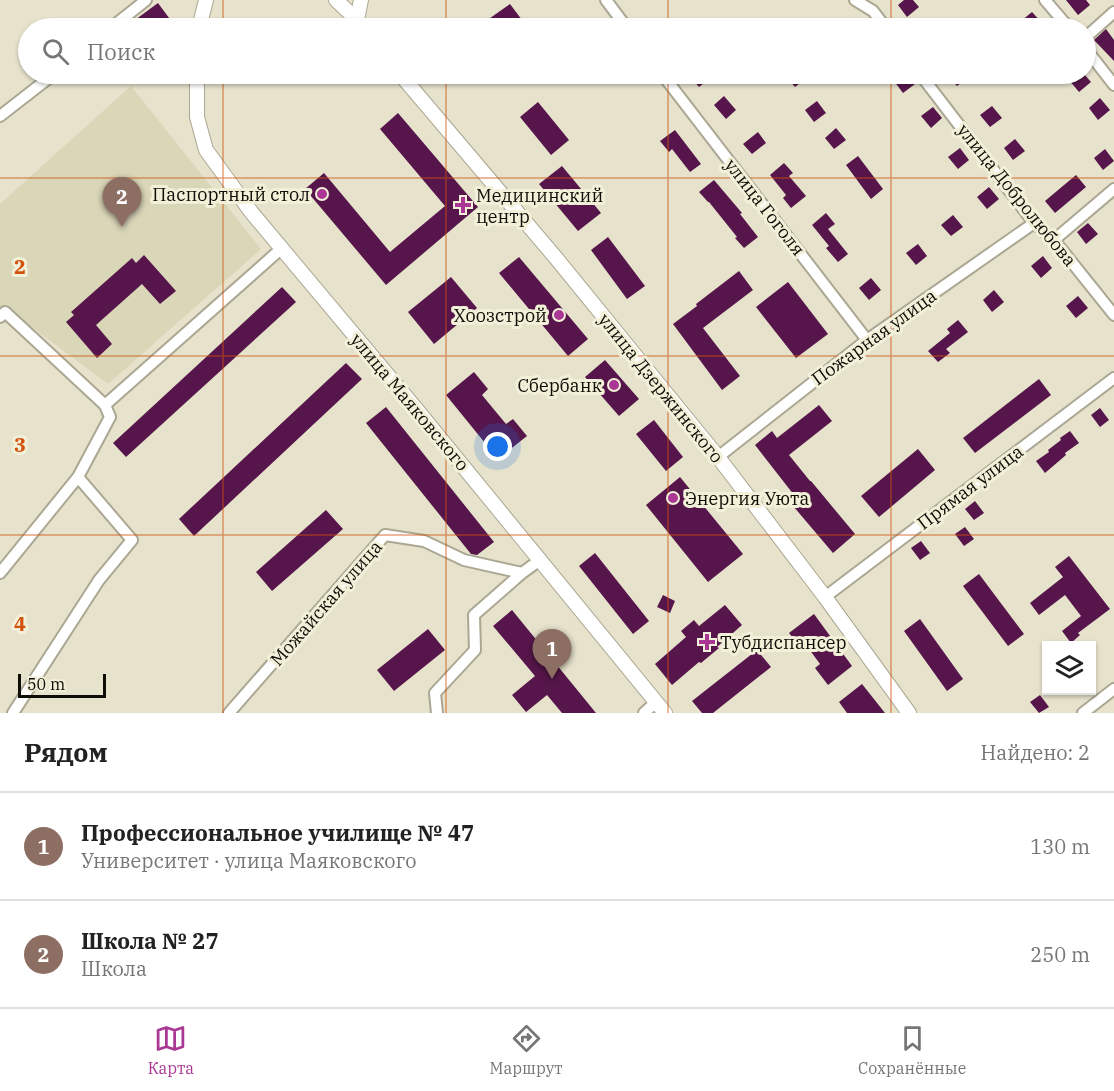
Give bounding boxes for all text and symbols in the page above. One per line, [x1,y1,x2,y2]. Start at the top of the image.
search box [18,18,1096,84]
icon: search [39,35,72,68]
text: Поиск [87,37,155,66]
street label: улица Добролюбова [952,119,1082,271]
street label: улица Гоголя [720,154,810,260]
pin: 2 [102,178,142,227]
place label: Паспортный стол [152,183,310,206]
place label: Медицинский центр [476,184,603,228]
marker: Паспортный стол [315,187,329,201]
marker: Медицинский центр [454,196,472,214]
text: 2 [14,253,26,280]
street label: Пожарная улица [807,284,941,390]
place label: Хоозстрой [454,304,547,327]
marker: Хоозстрой [552,308,566,322]
street label: улица Дзержинского [593,308,729,468]
street label: улица Маяковского [346,328,474,476]
place label: Сбербанк [517,374,603,397]
marker: Сбербанк [607,378,621,392]
text: 3 [14,431,26,458]
your location [483,432,512,461]
street label: Прямая улица [912,440,1028,534]
place label: Энергия Уюта [685,487,809,510]
marker: Энергия Уюта [666,491,680,505]
street label: Можайская улица [265,535,387,671]
text: 4 [14,610,26,637]
pin: 1 [532,630,572,679]
place label: Тубдиспансер [720,631,846,654]
marker: Тубдиспансер [698,633,716,651]
map controls [1042,641,1096,695]
button: layers [1042,641,1096,695]
scale bar [18,671,106,698]
text: 50 m [27,674,65,694]
text: Рядом [24,735,108,769]
text: Найдено: 2 [981,739,1090,766]
text: Профессиональное училище № 47 [81,818,474,847]
text: 1 [38,833,50,860]
text: 130 m [1030,833,1090,860]
text: Университет · улица Маяковского [81,847,417,874]
text: Школа № 27 [81,926,219,955]
text: 2 [38,941,50,968]
text: 250 m [1030,941,1090,968]
text: Школа [81,955,147,982]
tab: Карта [148,1022,194,1078]
tab: Маршрут [489,1022,563,1078]
tab: Сохранённые [858,1022,966,1078]

